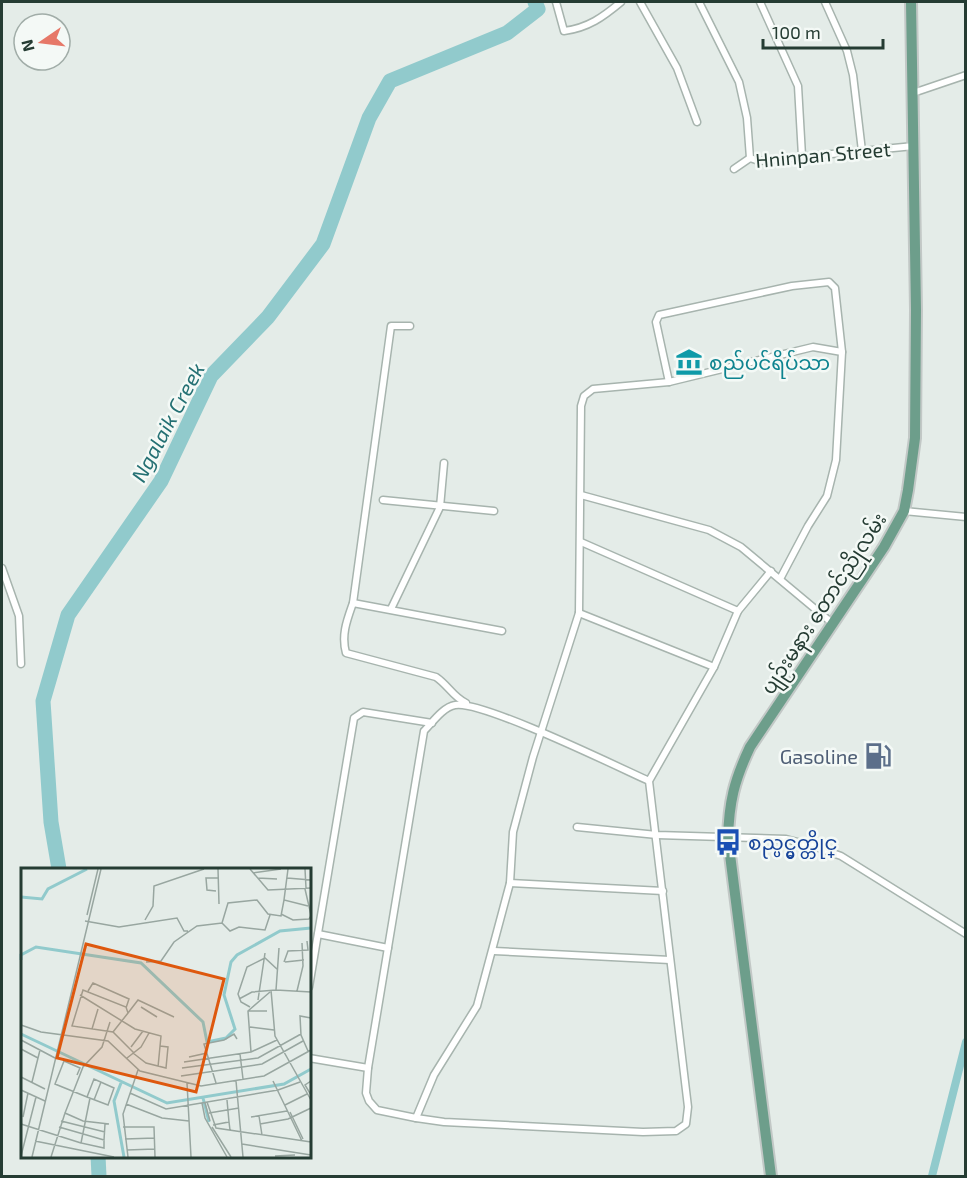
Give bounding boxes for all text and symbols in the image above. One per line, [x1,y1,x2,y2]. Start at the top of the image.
north arrow [12,12,72,72]
scale bar [763,12,883,50]
text: 100 m [772,21,821,43]
text: N [16,38,38,54]
street label: Hninpan Street [754,136,892,172]
museum icon: စည်ပင်ရိပ်သာ [674,347,704,377]
place label: စည်ပင်ရိပ်သာ [709,349,830,379]
water label: Ngalaik Creek [125,358,209,486]
street label: ပျဉ်းမနား တောင်ညိုလမ်း [755,507,895,701]
fuel station icon: Gasoline [863,741,893,771]
place label: Gasoline [780,744,858,768]
bus stop icon: စည္ပင္မွတ္တိုင္ [713,827,743,857]
place label: စည္ပင္မွတ္တိုင္ [748,829,837,859]
inset map [21,868,310,1157]

